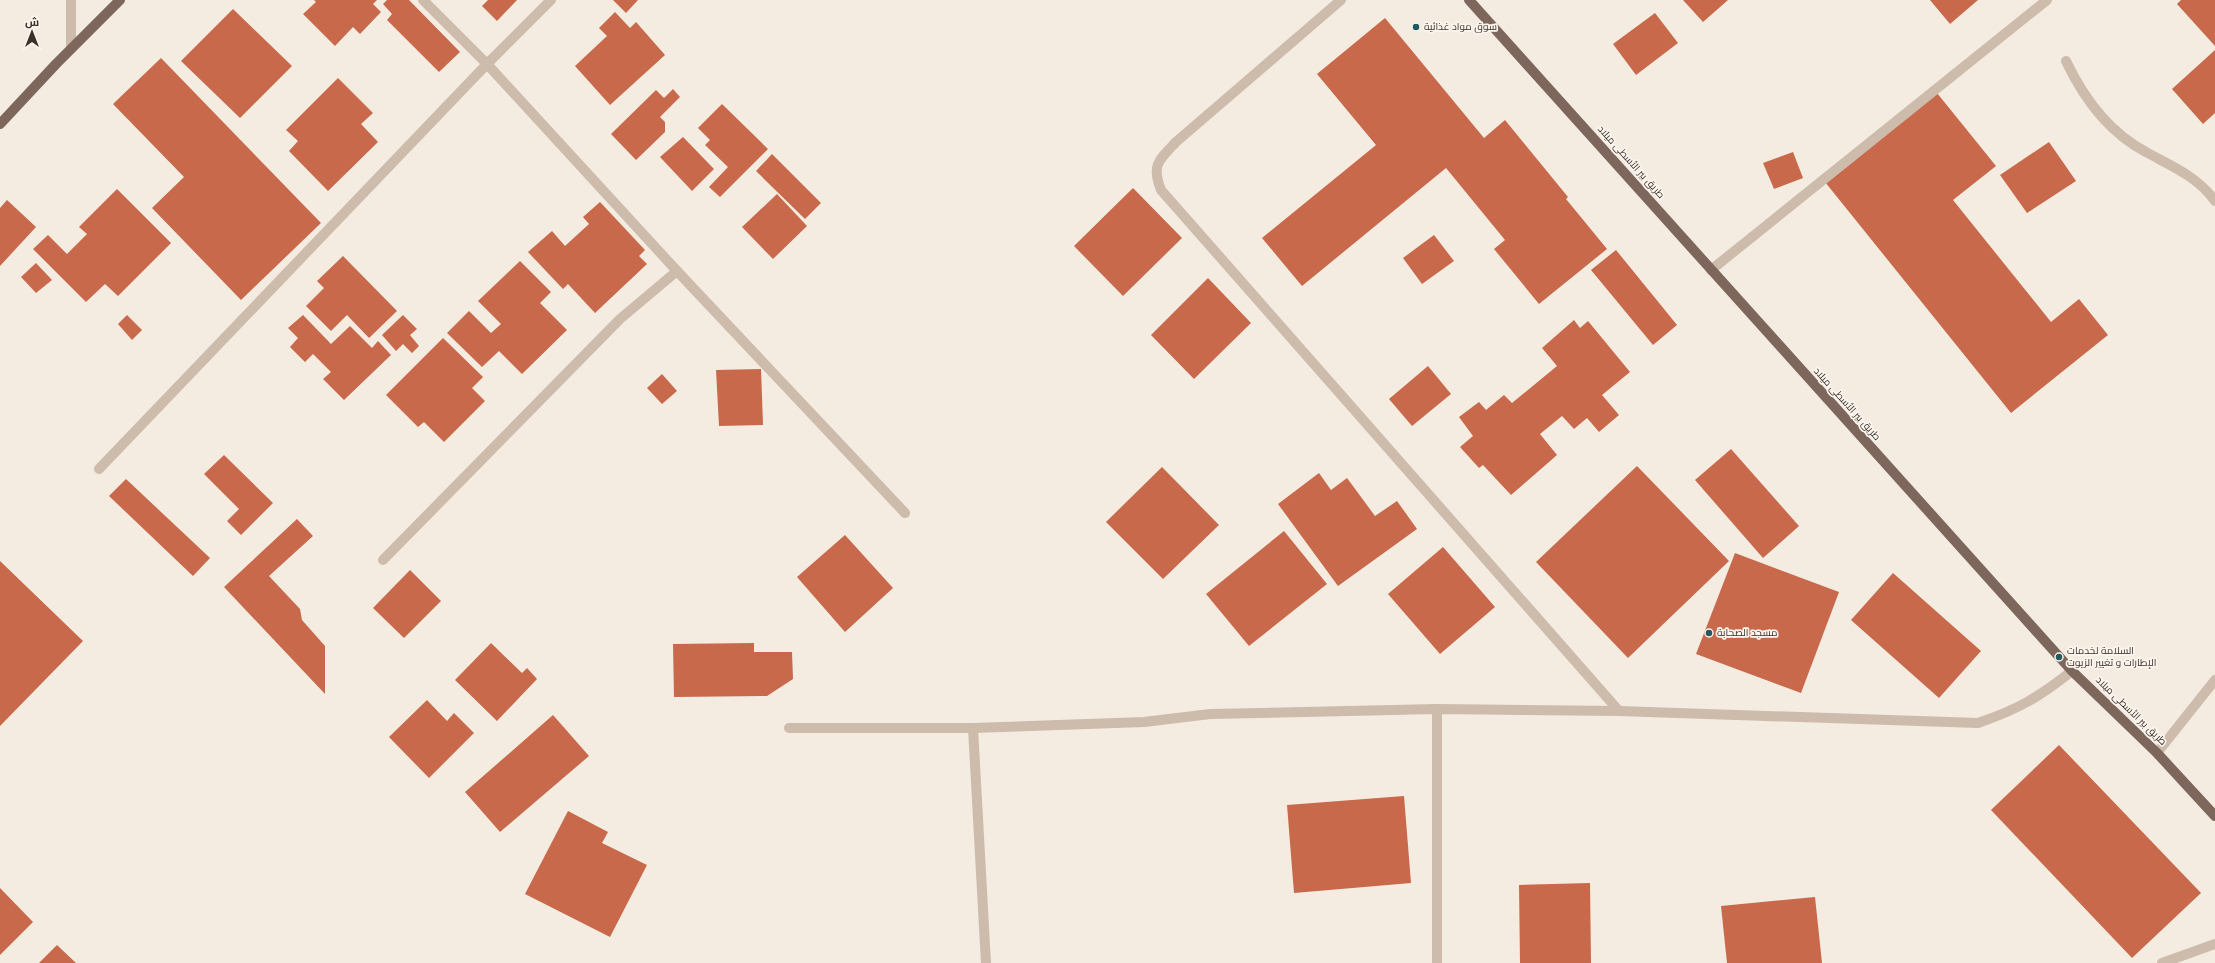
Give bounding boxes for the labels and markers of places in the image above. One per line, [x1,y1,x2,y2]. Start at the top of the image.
place label: سوق مواد غذائية [1424,21,1497,33]
marker: سوق مواد غذائية [1411,22,1421,32]
place label: مسجد الصحابة [1717,627,1777,639]
marker: مسجد الصحابة [1704,628,1714,638]
place label: السلامة لخدمات الإطارات و تغيير الزيوت [2067,645,2156,669]
marker: السلامة لخدمات الإطارات و تغيير الزيوت [2054,652,2064,662]

